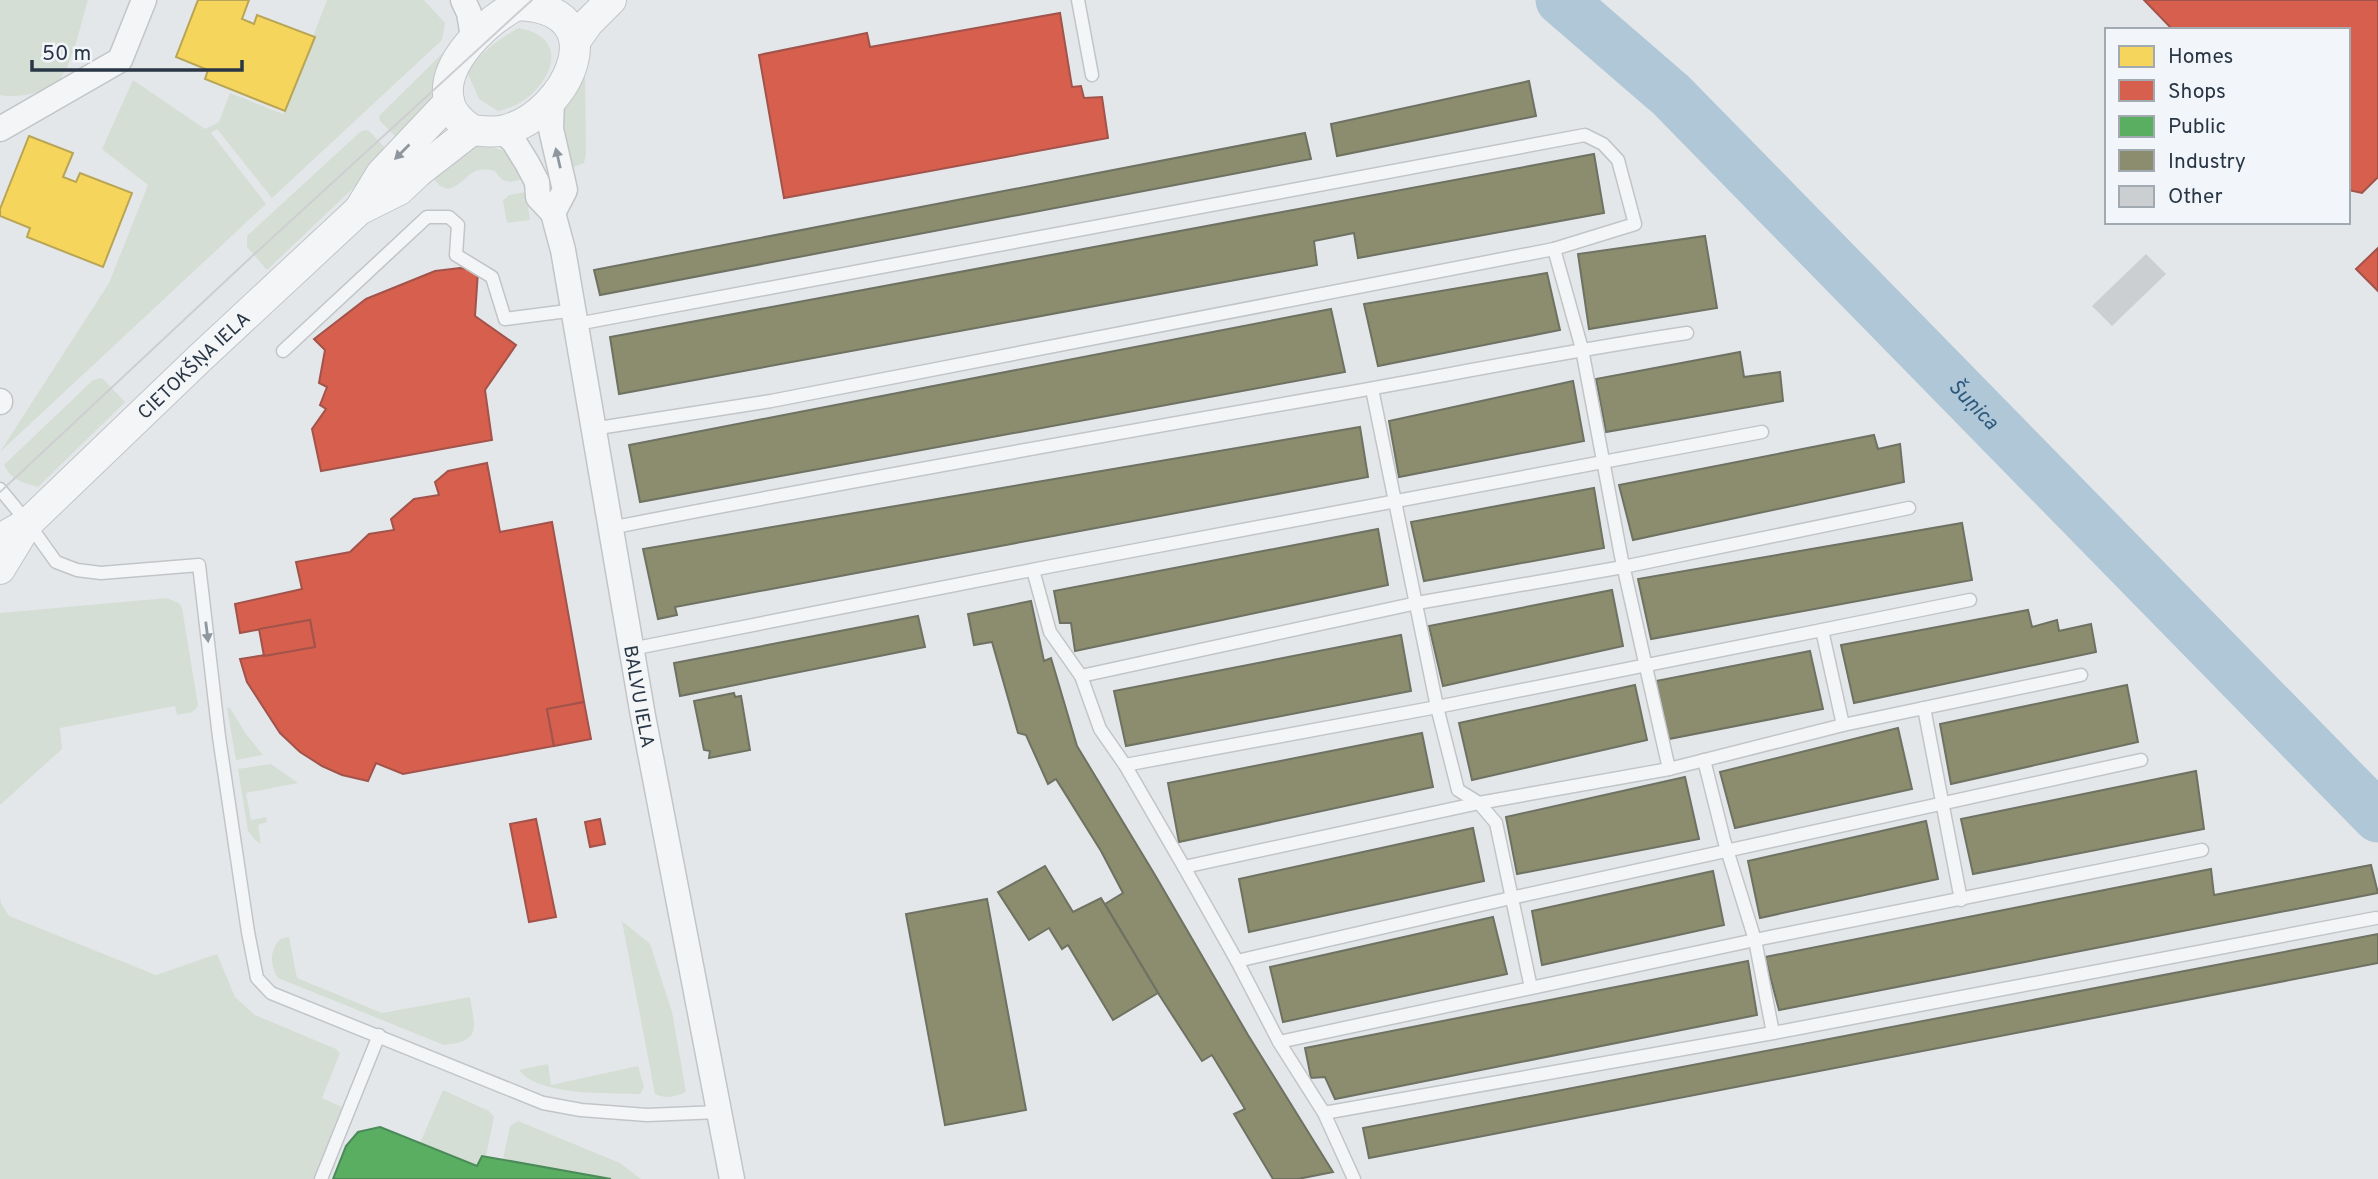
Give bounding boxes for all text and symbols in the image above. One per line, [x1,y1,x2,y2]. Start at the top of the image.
scale bar [32,28,242,72]
legend [2105,28,2350,224]
text: 50 m [42,41,91,68]
text: Homes [2168,44,2233,71]
text: Shops [2168,79,2226,106]
text: Public [2168,114,2226,141]
one-way arrow [394,144,411,160]
one-way arrow [552,147,563,169]
text: Industry [2168,149,2246,176]
text: Other [2168,184,2223,211]
street label: CIETOKŠŅA IELA [133,307,256,425]
water label: Šuņica [1942,373,2004,436]
one-way arrow [202,622,213,644]
street label: BALVU IELA [617,644,659,750]

